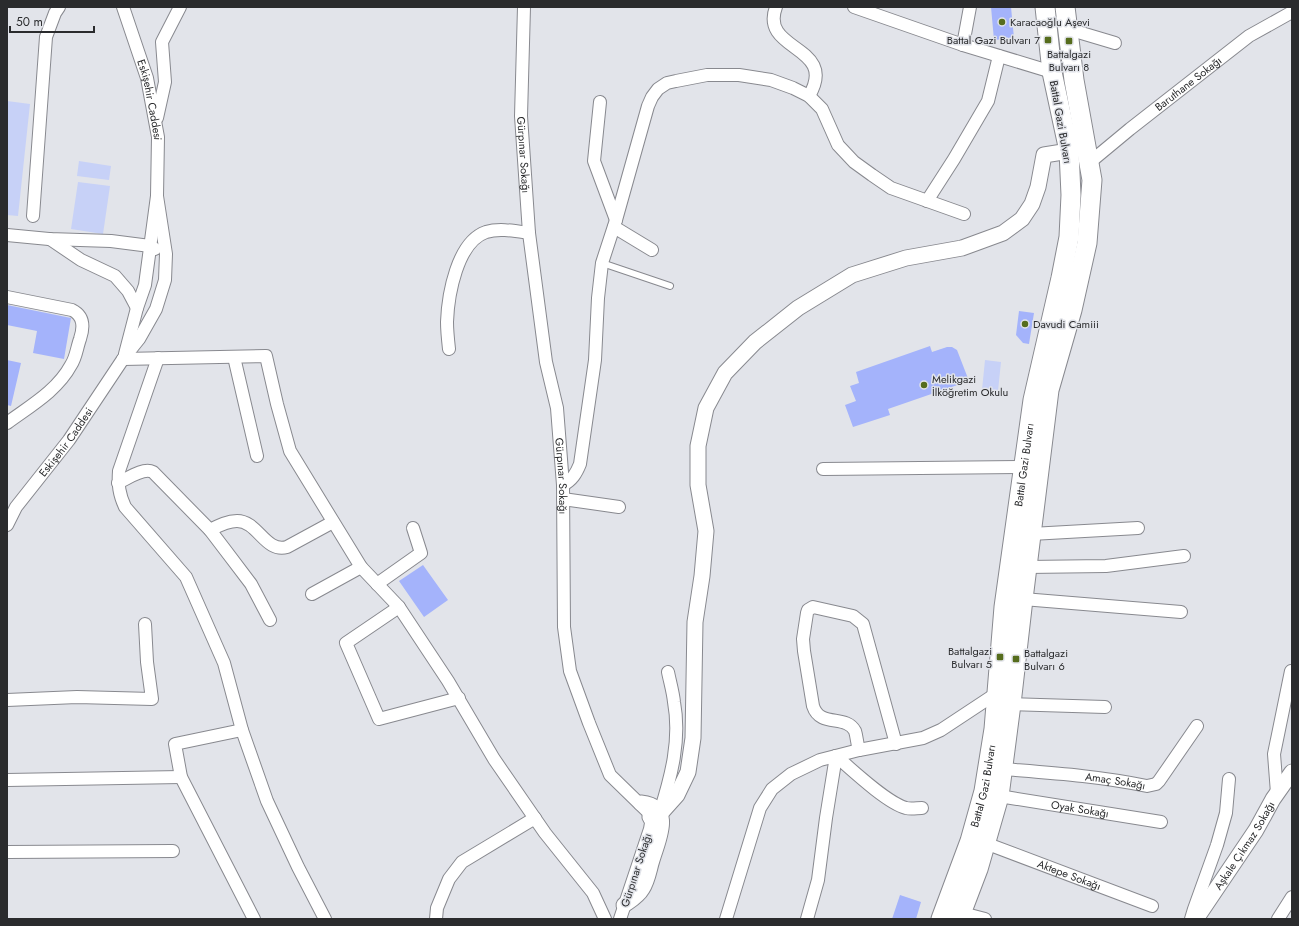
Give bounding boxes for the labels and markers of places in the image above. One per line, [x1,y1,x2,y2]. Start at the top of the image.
place label: Karacaoğlu Aşevi [1010,14,1090,30]
marker: Karacaoğlu Aşevi [997,17,1007,27]
place label: Battal Gazi Bulvarı 7 [947,32,1040,48]
marker: Battal Gazi Bulvarı 7 [1043,35,1053,45]
marker: Battalgazi Bulvarı 8 [1064,36,1074,46]
place label: Battalgazi Bulvarı 8 [1047,46,1091,75]
place label: Davudi Camiii [1033,316,1099,332]
marker: Davudi Camiii [1020,319,1030,329]
place label: Melikgazi İlköğretim Okulu [932,371,1008,400]
marker: Melikgazi İlköğretim Okulu [919,380,929,390]
place label: Battalgazi Bulvarı 5 [948,643,992,672]
place label: Battalgazi Bulvarı 6 [1024,645,1068,674]
marker: Battalgazi Bulvarı 5 [995,652,1005,662]
marker: Battalgazi Bulvarı 6 [1011,654,1021,664]

